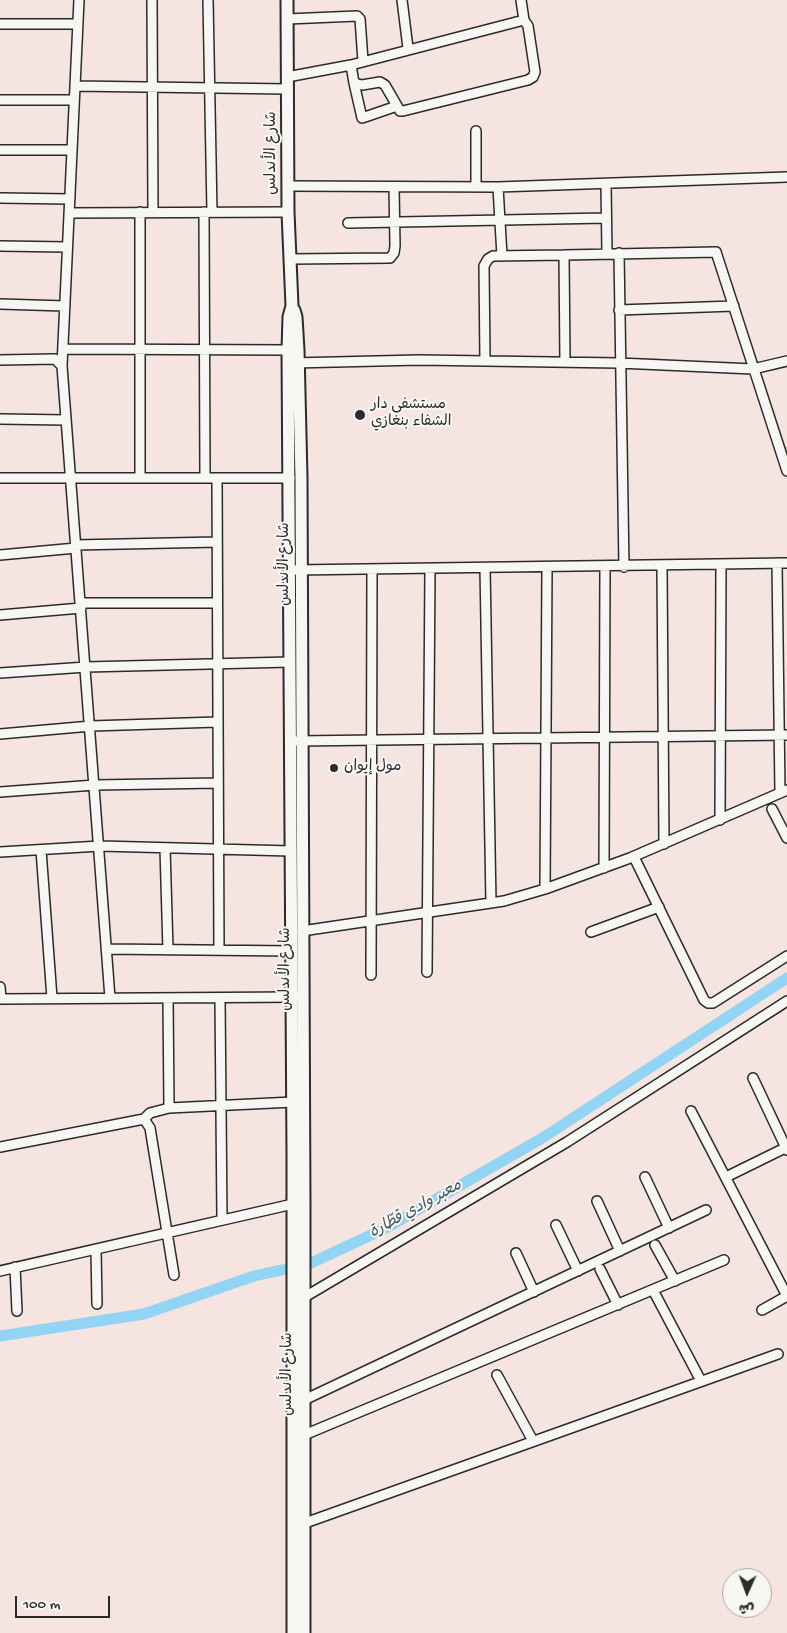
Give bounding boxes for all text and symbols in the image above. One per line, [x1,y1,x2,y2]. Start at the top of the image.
street label: شارع الأندلس [264,111,282,195]
place label: مستشفى دار الشفاء بنغازي [371,397,451,432]
marker: مستشفى دار الشفاء بنغازي [353,408,367,422]
street label: شارع الأندلس [277,522,295,606]
place label: مول إيوان [344,759,401,777]
marker: مول إيوان [328,762,340,774]
street label: شارع الأندلس [278,927,296,1011]
water label: معبر وادي قطّارة [366,1177,466,1243]
street label: شارع الأندلس [280,1332,298,1416]
north arrow [722,1568,772,1618]
scale bar [18,1586,112,1618]
text: 100 m [23,1596,60,1614]
text: ش [738,1599,754,1616]

